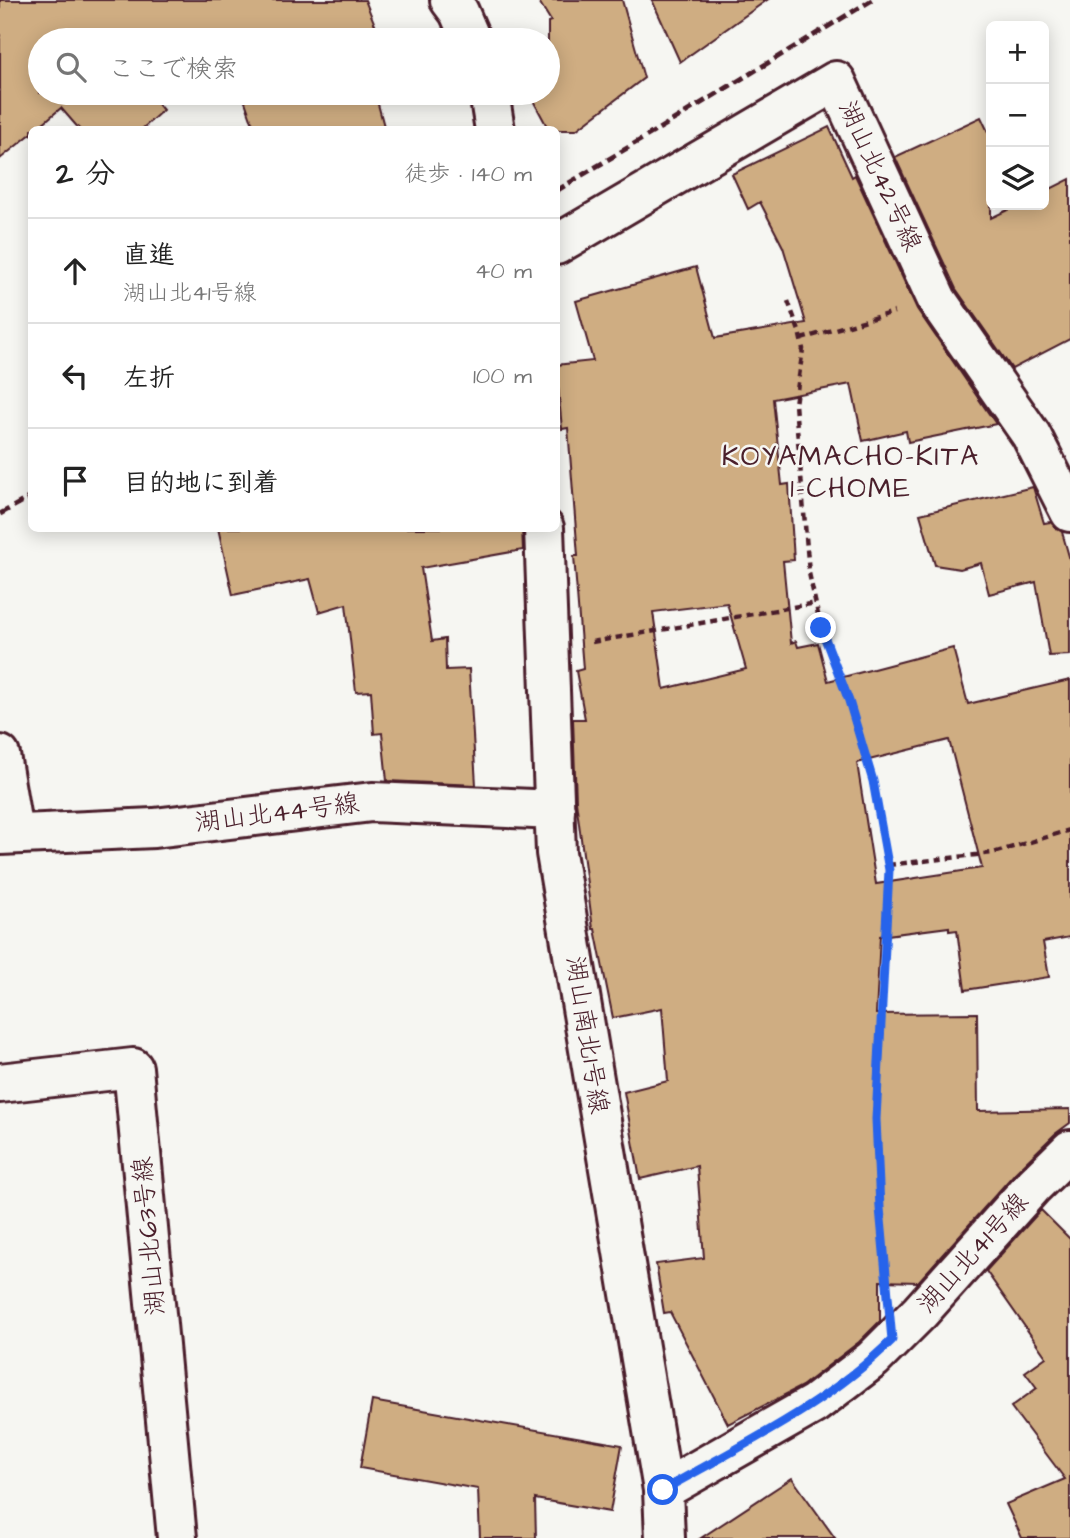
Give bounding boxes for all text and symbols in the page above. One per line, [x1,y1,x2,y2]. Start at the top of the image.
map controls [986,21,1049,210]
button: + [986,21,1049,84]
search box [28,28,560,105]
icon: search [52,48,90,86]
text: ここで検索 [108,51,238,87]
button: − [986,84,1049,147]
street label: 湖山北42号線 [829,95,931,257]
button: layers [986,147,1049,210]
text: 2 分 [56,153,115,195]
text: 徒歩 · 140 m [404,158,532,190]
text: 直進 [123,237,175,273]
icon: ahead [56,252,94,290]
text: 40 m [475,255,532,287]
text: 湖山北41号線 [123,277,257,309]
icon: left [56,357,94,395]
text: 左折 [123,360,175,396]
text: 100 m [473,360,532,392]
district label: KOYAMACHO-KITA 1-CHOME [722,437,980,508]
icon: arrive [56,462,94,500]
text: 目的地に到着 [123,465,279,501]
route end [805,612,836,643]
street label: 湖山北44号線 [193,785,361,841]
street label: 湖山南北1号線 [557,954,617,1116]
street label: 湖山北63号線 [124,1155,174,1317]
street label: 湖山北41号線 [909,1185,1037,1321]
route start [647,1474,678,1505]

